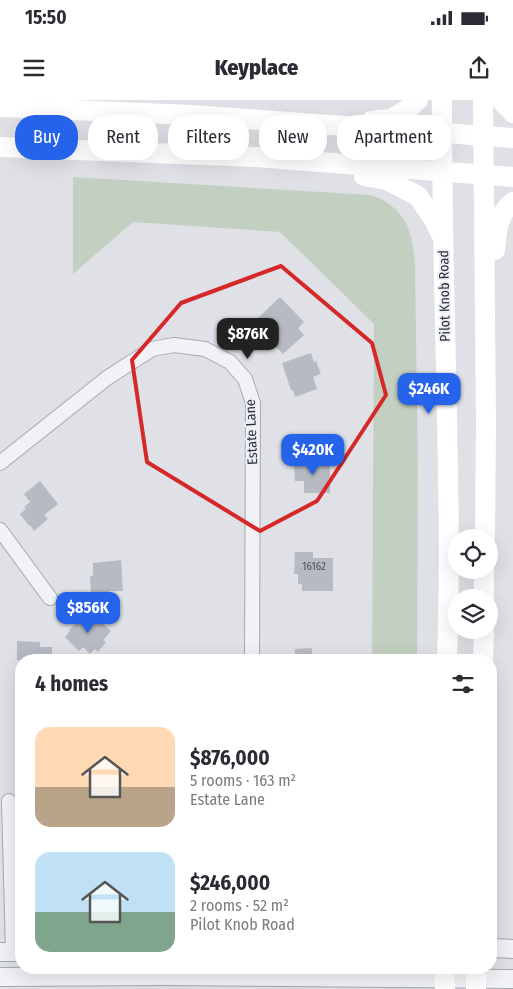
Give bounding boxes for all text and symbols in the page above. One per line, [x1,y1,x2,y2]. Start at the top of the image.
text: 15:50 [25,6,67,29]
icon: menu [20,54,48,82]
text: Keyplace [215,54,298,81]
icon: share [465,54,493,82]
chip: Buy [15,115,78,160]
chip: Rent [88,115,158,160]
chip: Filters [168,115,249,160]
chip: New [259,115,327,160]
chip: Apartment [337,115,451,160]
street label: Pilot Knob Road [435,250,454,342]
pin: $876K [213,318,283,360]
text: $876K [228,324,268,343]
pin: $246K [394,372,464,415]
text: $246K [409,379,449,398]
street label: Estate Lane [242,399,261,465]
pin: $420K [278,434,348,476]
text: $420K [292,440,334,459]
map controls [448,529,498,639]
button: locate [448,529,498,579]
house number: 16162 [302,560,326,573]
button: layers [448,589,498,639]
pin: $856K [53,592,123,634]
text: $856K [67,598,109,617]
icon: filters [449,670,477,698]
text: 4 homes [35,671,108,697]
text: $876,000 [190,745,270,771]
icon: home [75,747,135,807]
text: 5 rooms · 163 m² [190,771,296,790]
text: Estate Lane [190,790,265,809]
text: $246,000 [190,870,270,896]
icon: home [75,872,135,932]
text: 2 rooms · 52 m² [190,896,289,915]
text: Pilot Knob Road [190,915,295,934]

